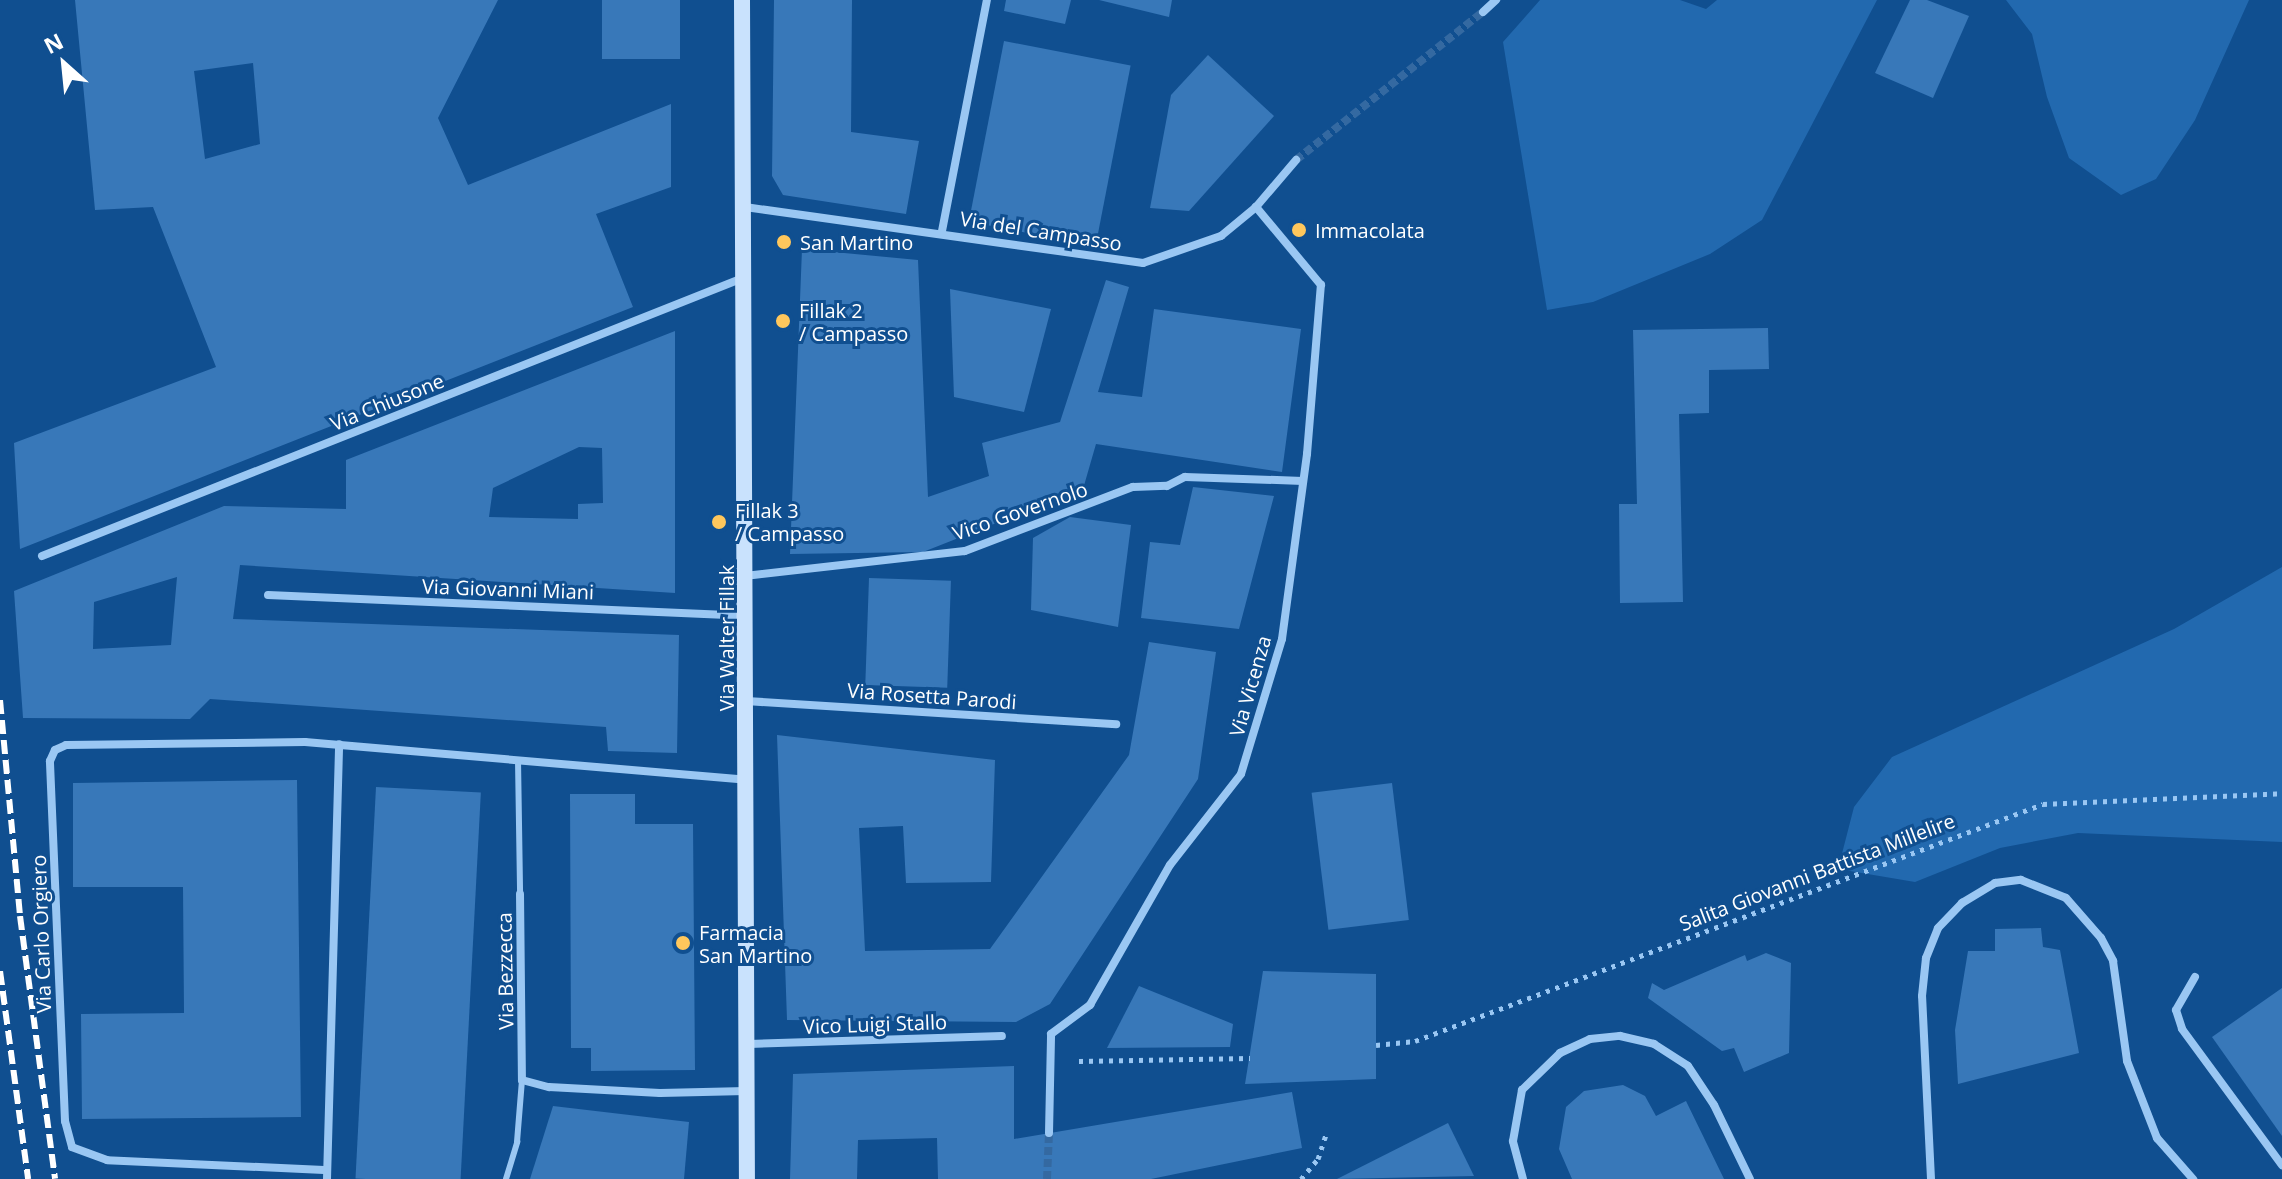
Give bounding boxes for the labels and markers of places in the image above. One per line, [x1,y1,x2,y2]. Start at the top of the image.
place label: Immacolata [1315,218,1425,242]
marker: Immacolata [1290,221,1308,239]
place label: San Martino [800,230,913,254]
marker: San Martino [775,233,793,251]
place label: Fillak 2 / Campasso [799,298,908,345]
marker: Fillak 2 / Campasso [774,312,792,330]
place label: Fillak 3 / Campasso [735,498,844,545]
marker: Fillak 3 / Campasso [710,513,728,531]
place label: Farmacia San Martino [699,920,812,967]
marker: Farmacia San Martino [674,934,692,952]

